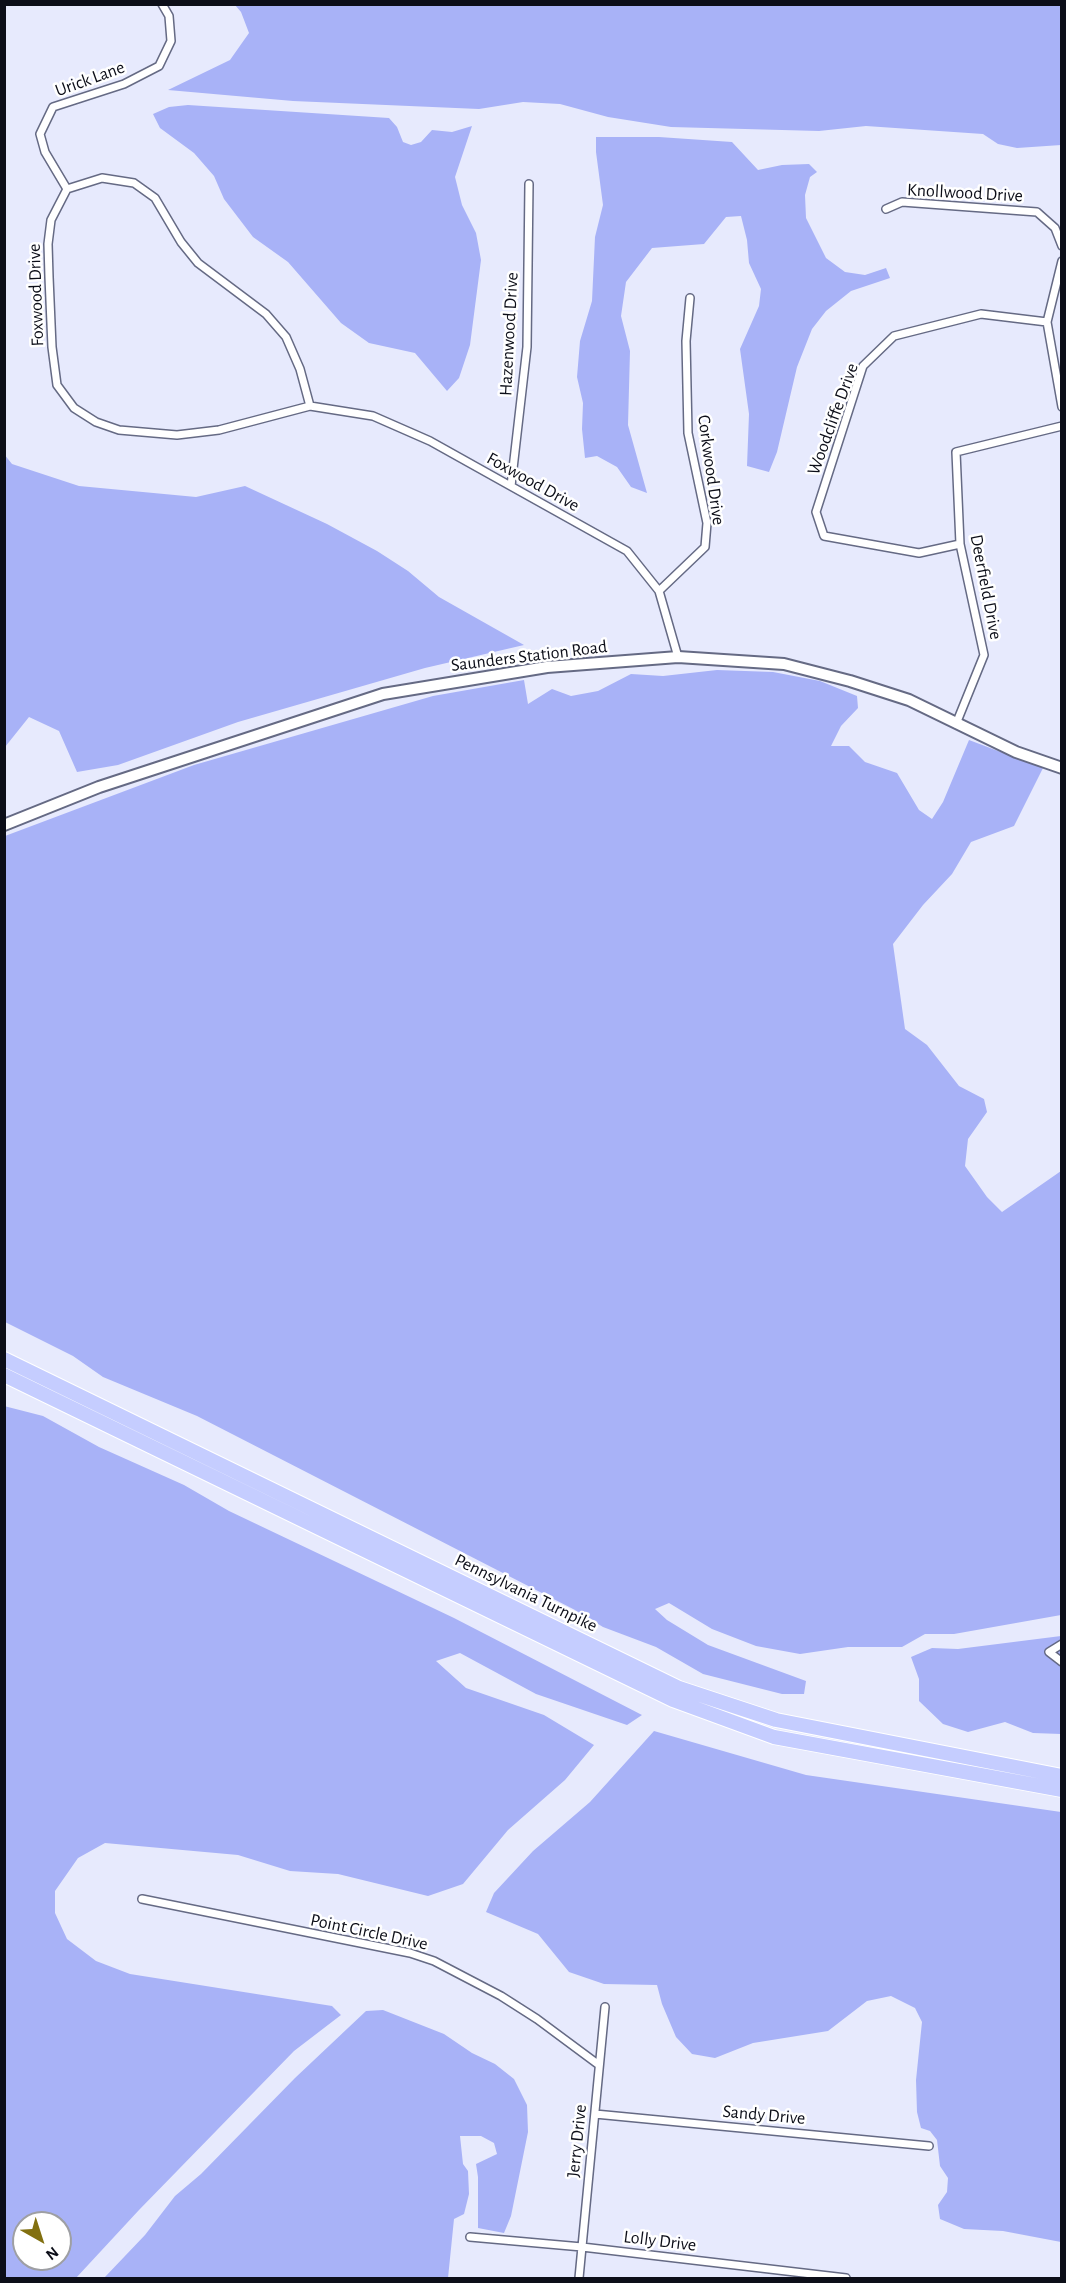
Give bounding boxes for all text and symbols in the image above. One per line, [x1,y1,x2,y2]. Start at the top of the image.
street label: Urick Lane [52,56,128,102]
street label: Knollwood Drive [907,179,1023,207]
street label: Foxwood Drive [23,243,49,347]
street label: Hazenwood Drive [495,272,523,396]
street label: Woodcliffe Drive [803,360,863,478]
street label: Corkwood Drive [693,414,729,526]
street label: Foxwood Drive [483,448,583,516]
street label: Deerfield Drive [965,533,1007,641]
street label: Saunders Station Road [450,636,608,676]
street label: Pennsylvania Turnpike [451,1549,601,1637]
street label: Point Circle Drive [308,1909,430,1955]
street label: Sandy Drive [722,2101,806,2129]
street label: Jerry Drive [562,2103,592,2179]
north arrow [12,2211,72,2271]
street label: Lolly Drive [622,2226,698,2256]
text: N [43,2244,61,2263]

